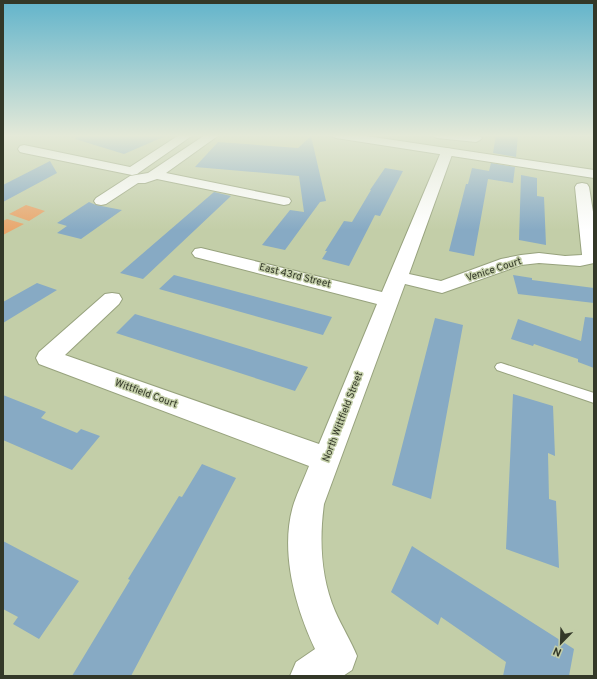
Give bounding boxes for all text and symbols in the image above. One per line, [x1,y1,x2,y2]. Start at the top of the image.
street label: Venice Court [465,255,524,285]
street label: East 43rd Street [258,261,332,291]
street label: North Wittfield Street [320,370,366,464]
street label: Wittfield Court [113,377,179,411]
north arrow [541,623,581,663]
text: N [551,643,564,659]

